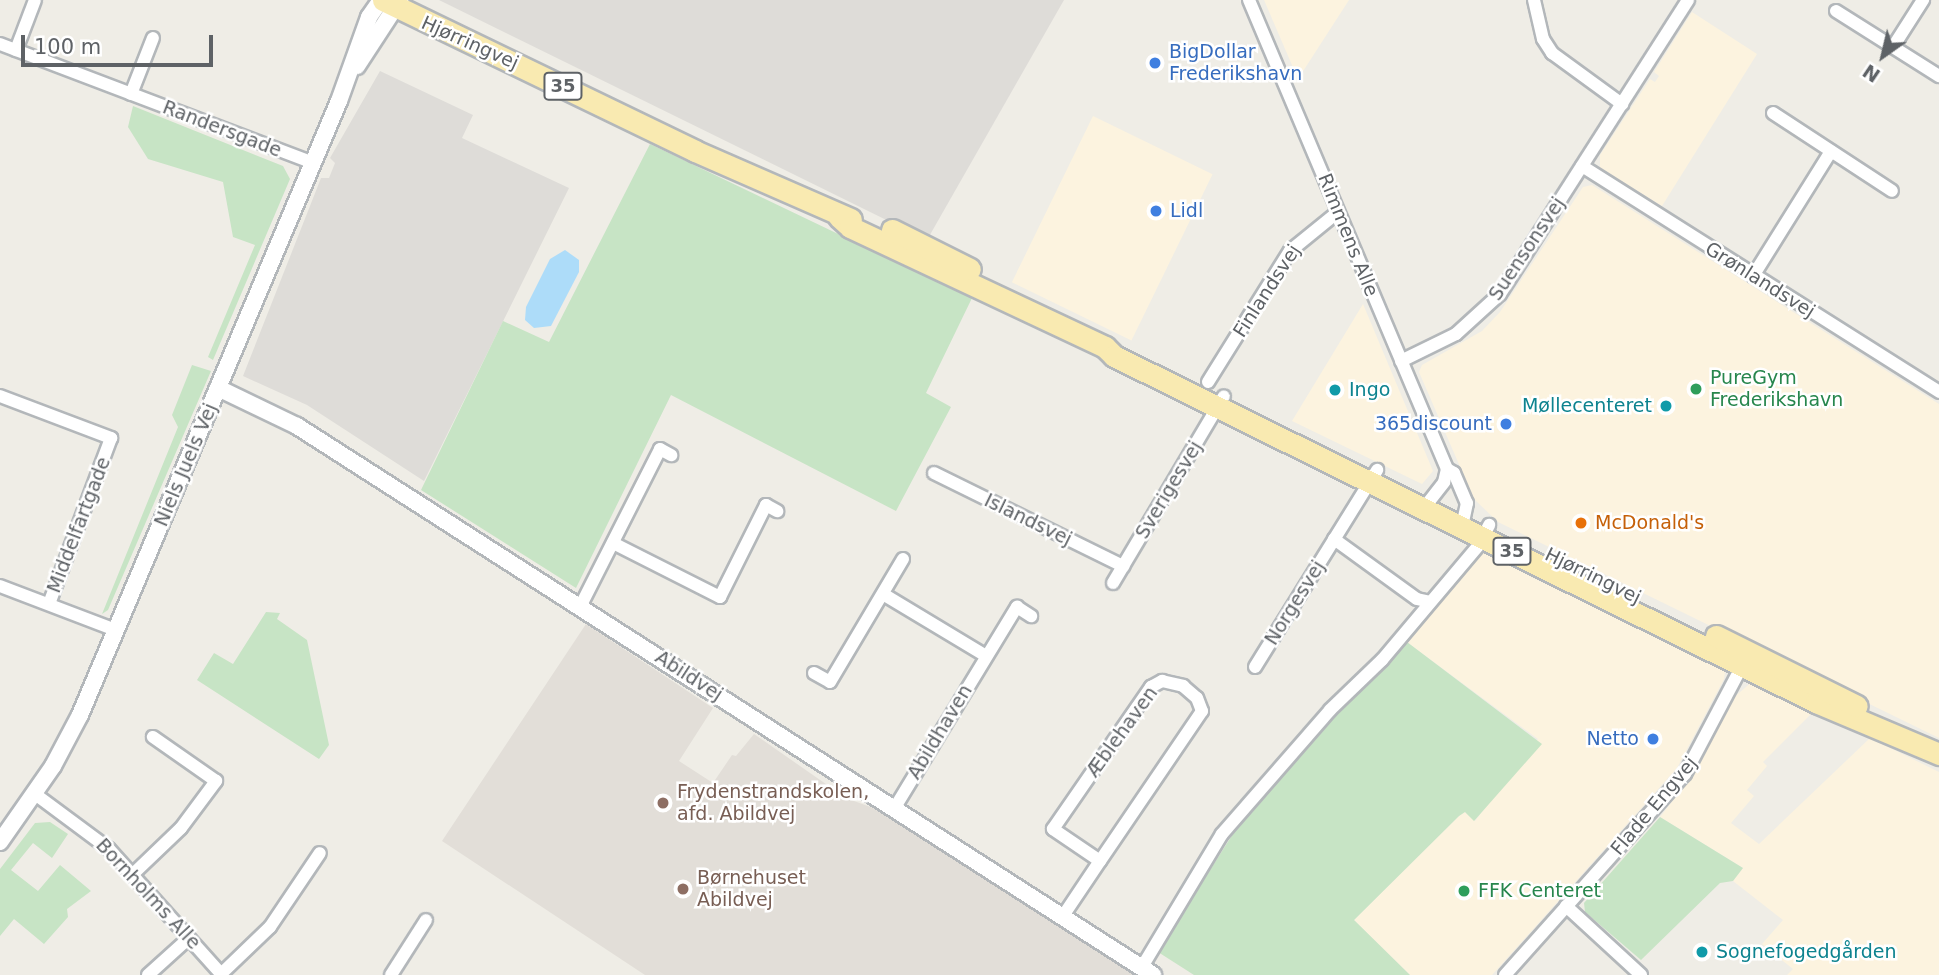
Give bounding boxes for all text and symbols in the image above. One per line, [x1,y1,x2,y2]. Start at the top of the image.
street label: Hjørringvej [418,11,522,75]
scale bar [24,21,217,65]
north arrow [1848,21,1918,91]
text: 100 m [34,35,101,59]
place label: BigDollar Frederikshavn [1169,41,1302,85]
marker: BigDollar Frederikshavn [1147,55,1163,71]
text: N [1859,60,1884,87]
road number: 35 [542,72,584,100]
street label: Randersgade [159,96,285,162]
street label: Rimmens Alle [1313,170,1383,300]
street label: Suensonsvej [1484,193,1570,305]
place label: Lidl [1170,200,1203,222]
marker: Lidl [1148,203,1164,219]
street label: Grønlandsvej [1701,237,1819,323]
street label: Finlandsvej [1229,240,1305,342]
place label: PureGym Frederikshavn [1710,367,1843,411]
place label: Ingo [1349,379,1390,401]
marker: PureGym Frederikshavn [1688,381,1704,397]
marker: Ingo [1327,382,1343,398]
place label: Møllecenteret [1522,395,1652,417]
marker: Møllecenteret [1658,398,1674,414]
street label: Niels Juels Vej [150,400,222,530]
place label: 365discount [1375,413,1492,435]
marker: 365discount [1498,416,1514,432]
street label: Sverigesvej [1131,437,1207,543]
street label: Middelfartgade [43,454,115,596]
street label: Islandsvej [980,489,1076,551]
place label: McDonald's [1595,512,1704,534]
marker: McDonald's [1573,515,1589,531]
road number: 35 [1491,536,1533,566]
street label: Hjørringvej [1541,543,1645,609]
street label: Norgesvej [1260,557,1330,649]
street label: Abildvej [651,646,727,706]
street label: Abildhaven [903,681,977,783]
street label: Æblehaven [1082,682,1162,782]
place label: Netto [1587,728,1639,750]
marker: Netto [1645,731,1661,747]
street label: Flade Engvej [1606,752,1702,860]
place label: Frydenstrandskolen, afd. Abildvej [677,781,869,825]
marker: Frydenstrandskolen, afd. Abildvej [655,795,671,811]
street label: Bornholms Alle [91,834,205,954]
place label: Børnehuset Abildvej [697,867,806,911]
place label: FFK Centeret [1478,880,1601,902]
marker: Børnehuset Abildvej [675,881,691,897]
marker: FFK Centeret [1456,883,1472,899]
place label: Sognefogedgården [1716,941,1897,963]
marker: Sognefogedgården [1694,944,1710,960]

